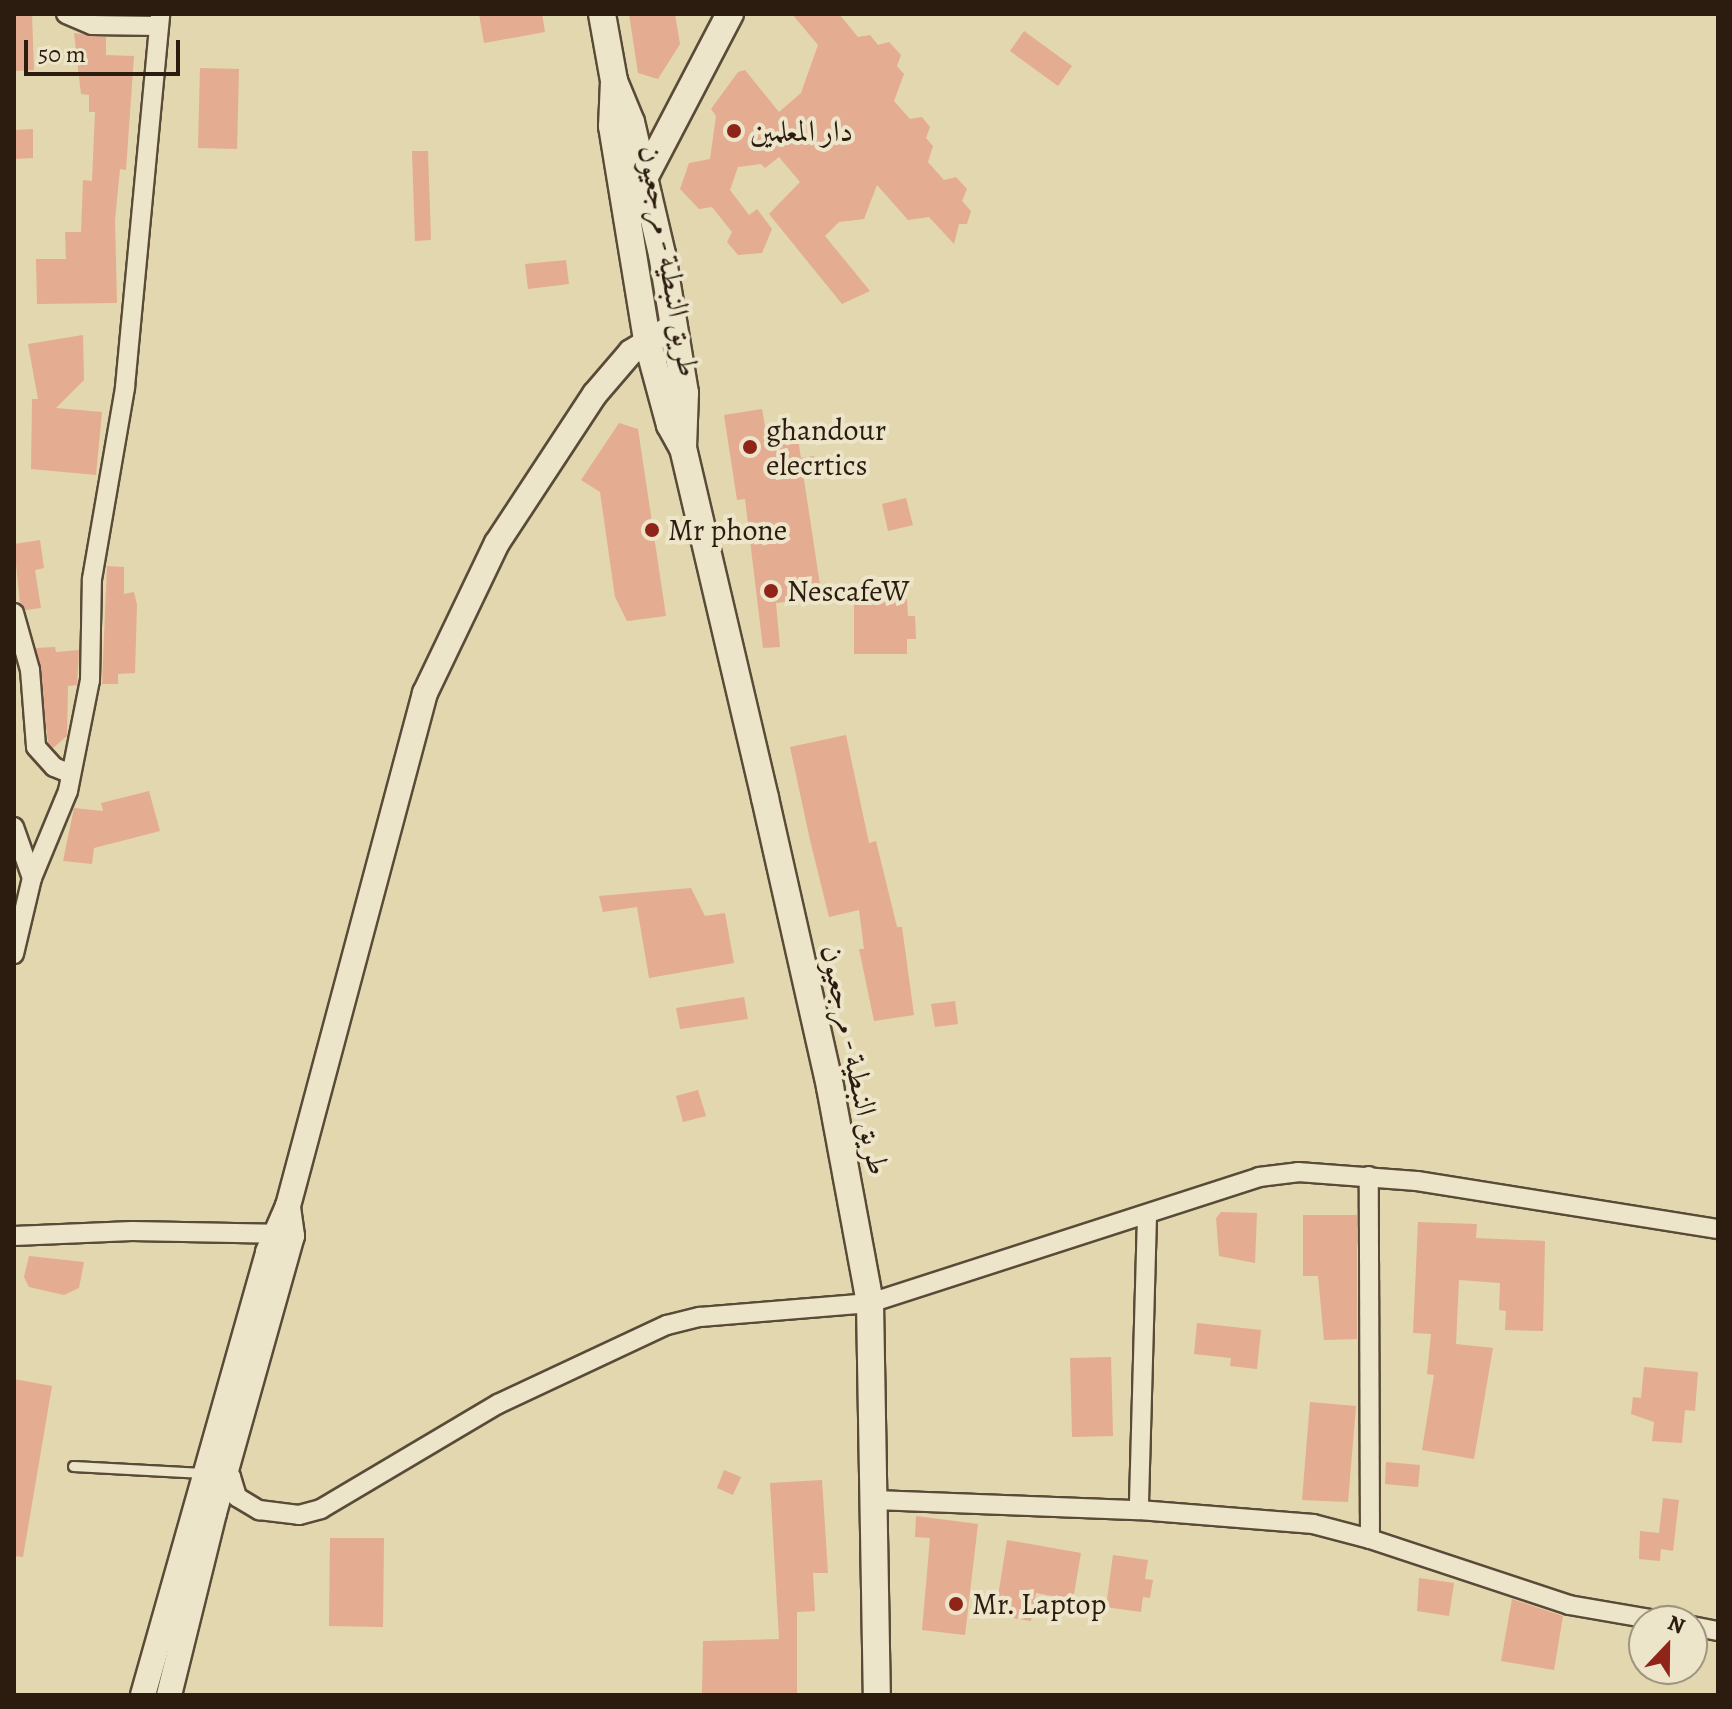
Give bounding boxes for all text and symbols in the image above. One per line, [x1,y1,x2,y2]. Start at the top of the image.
scale bar [28,24,184,74]
text: 50 m [38,38,86,70]
place label: دار المعلمين [750,113,853,149]
marker: دار المعلمين [725,122,743,140]
street label: طريق النبطية - مرجعيون [631,142,707,380]
place label: ghandour elecrtics [766,412,886,482]
marker: ghandour elecrtics [741,438,759,456]
place label: Mr phone [668,512,787,548]
marker: Mr phone [643,521,661,539]
place label: NescafeW [787,573,909,609]
marker: NescafeW [762,582,780,600]
street label: طريق النبطية - مرجعيون [813,941,897,1179]
place label: Mr. Laptop [972,1586,1107,1622]
marker: Mr. Laptop [947,1595,965,1613]
north arrow [1628,1605,1708,1685]
text: N [1663,1608,1689,1642]

